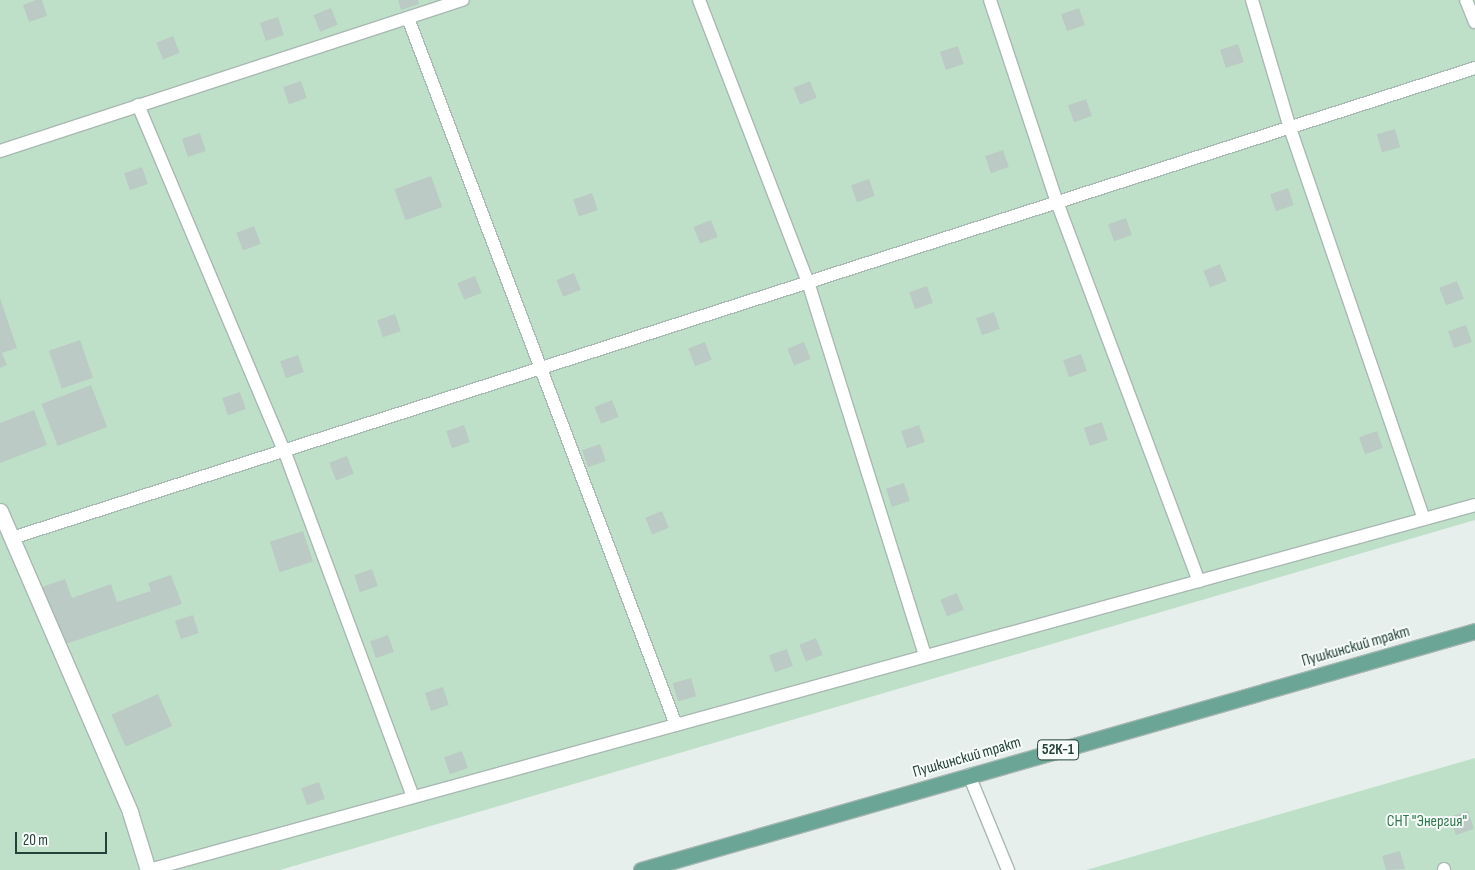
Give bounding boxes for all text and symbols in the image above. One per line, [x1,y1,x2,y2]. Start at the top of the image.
street label: Пушкинский тракт [1300,622,1412,672]
street label: Пушкинский тракт [911,733,1023,783]
road number: 52К-1 [1037,738,1079,762]
park label: СНТ "Энергия" [1387,812,1467,832]
scale bar [18,822,110,854]
text: 20 m [23,831,48,850]

